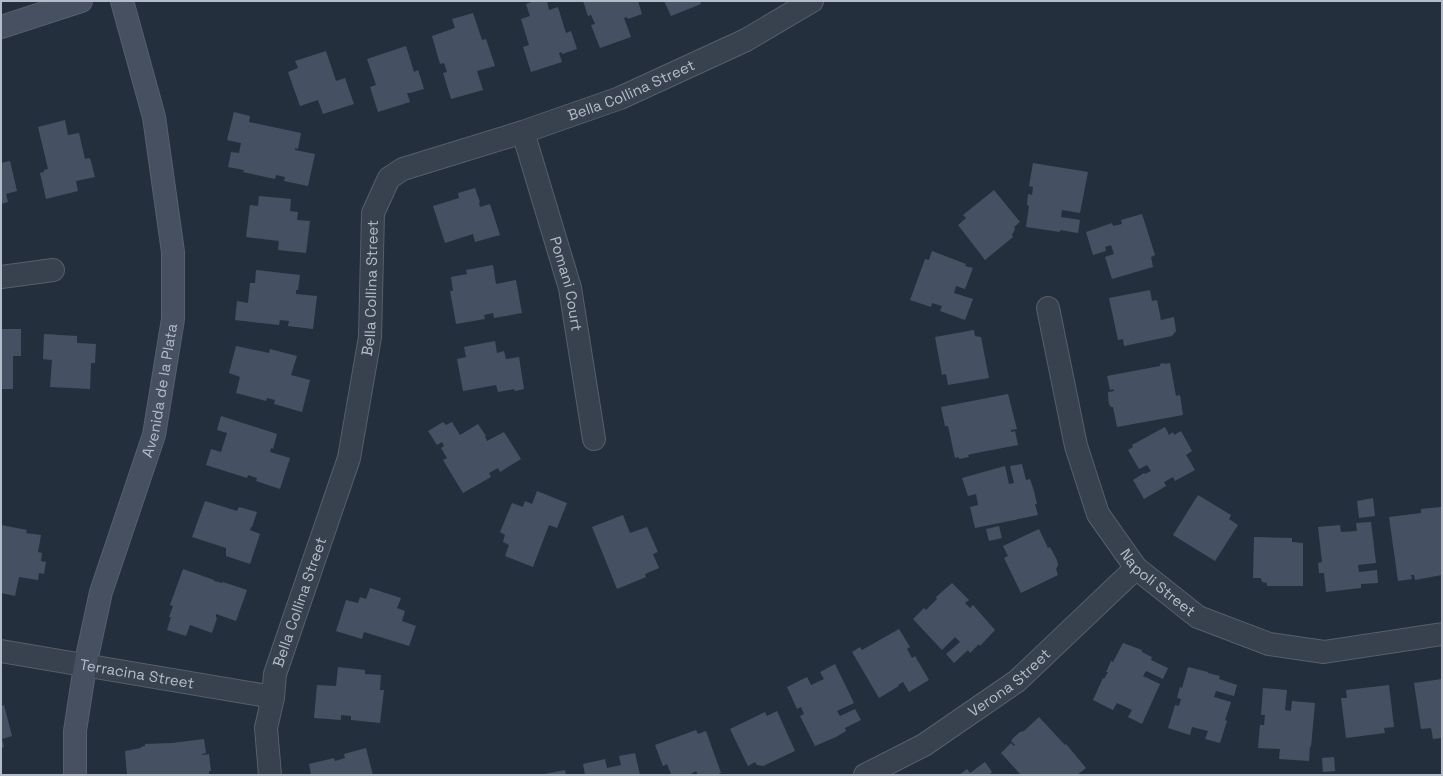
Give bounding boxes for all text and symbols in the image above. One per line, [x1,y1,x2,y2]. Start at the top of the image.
street label: Bella Collina Street [565,55,698,125]
street label: Bella Collina Street [357,220,382,358]
street label: Pomani Court [546,234,587,333]
street label: Avenida de la Plata [137,322,181,460]
street label: Bella Collina Street [268,534,330,670]
street label: Napoli Street [1116,545,1200,620]
street label: Verona Street [964,644,1054,721]
street label: Terracina Street [78,654,196,693]

